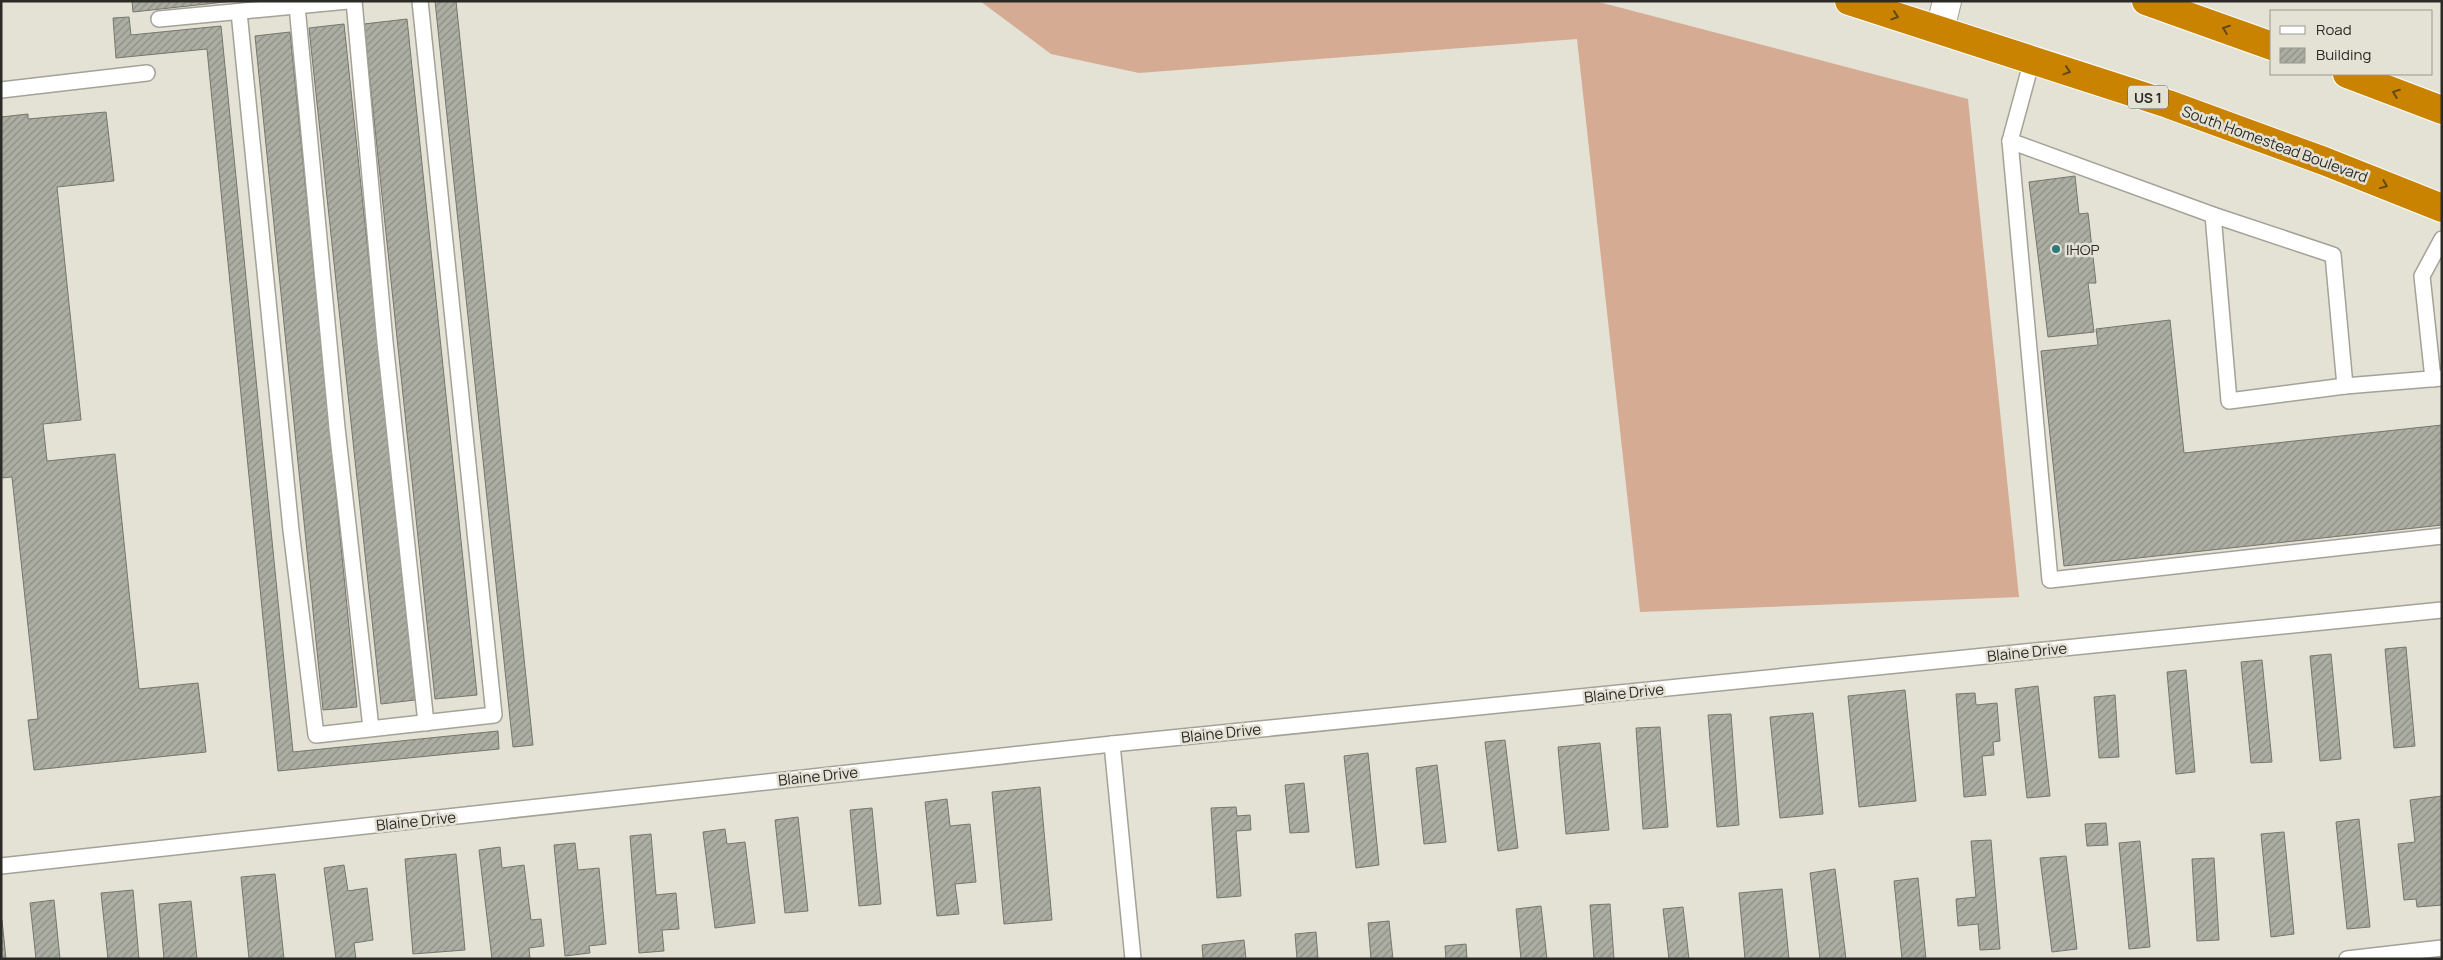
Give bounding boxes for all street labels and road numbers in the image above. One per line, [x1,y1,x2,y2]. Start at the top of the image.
road number: US 1 [2128,85,2168,108]
street label: South Homestead Boulevard [2179,101,2371,187]
street label: Blaine Drive [1986,637,2068,667]
street label: Blaine Drive [1583,678,1665,708]
street label: Blaine Drive [1180,718,1262,748]
street label: Blaine Drive [777,761,859,791]
street label: Blaine Drive [375,806,457,836]

